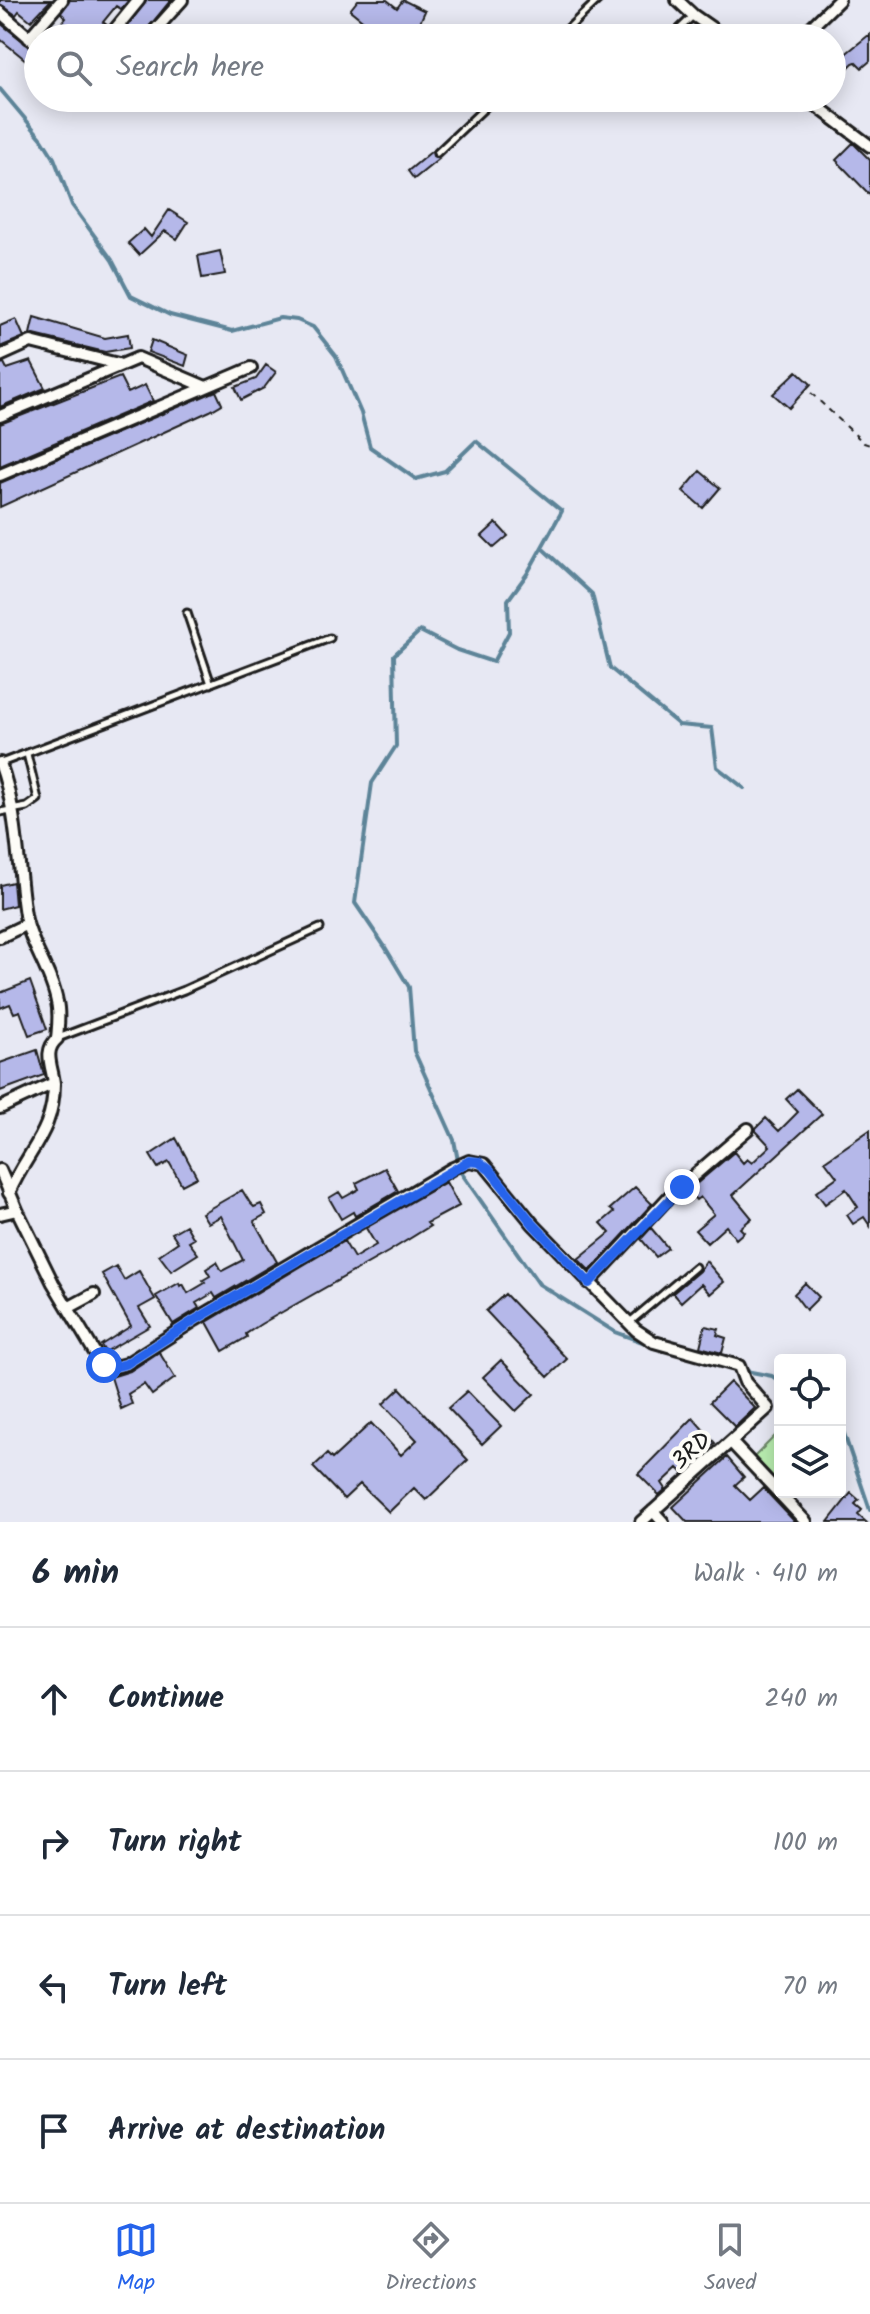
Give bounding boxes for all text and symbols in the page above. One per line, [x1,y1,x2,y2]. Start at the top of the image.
search box [24,24,846,112]
text: Search here [116,44,264,92]
icon: search [52,46,96,90]
route end [664,1169,700,1205]
route start [86,1347,122,1383]
map controls [774,1354,846,1498]
button: locate [774,1354,846,1426]
street label: 3RD [663,1422,721,1480]
button: layers [774,1426,846,1498]
text: 6 min [32,1547,119,1601]
text: Walk · 410 m [693,1553,838,1595]
text: Continue [108,1675,224,1723]
icon: ahead [32,1677,76,1721]
text: 240 m [764,1678,838,1720]
text: Turn right [108,1819,241,1867]
icon: right [32,1821,76,1865]
text: 100 m [773,1822,838,1864]
text: Turn left [108,1963,227,2011]
icon: left [32,1965,76,2009]
text: 70 m [782,1966,838,2008]
text: Arrive at destination [108,2107,385,2155]
icon: arrive [32,2109,76,2153]
tab: Map [114,2218,158,2301]
tab: Directions [385,2218,477,2301]
tab: Saved [704,2218,756,2301]

